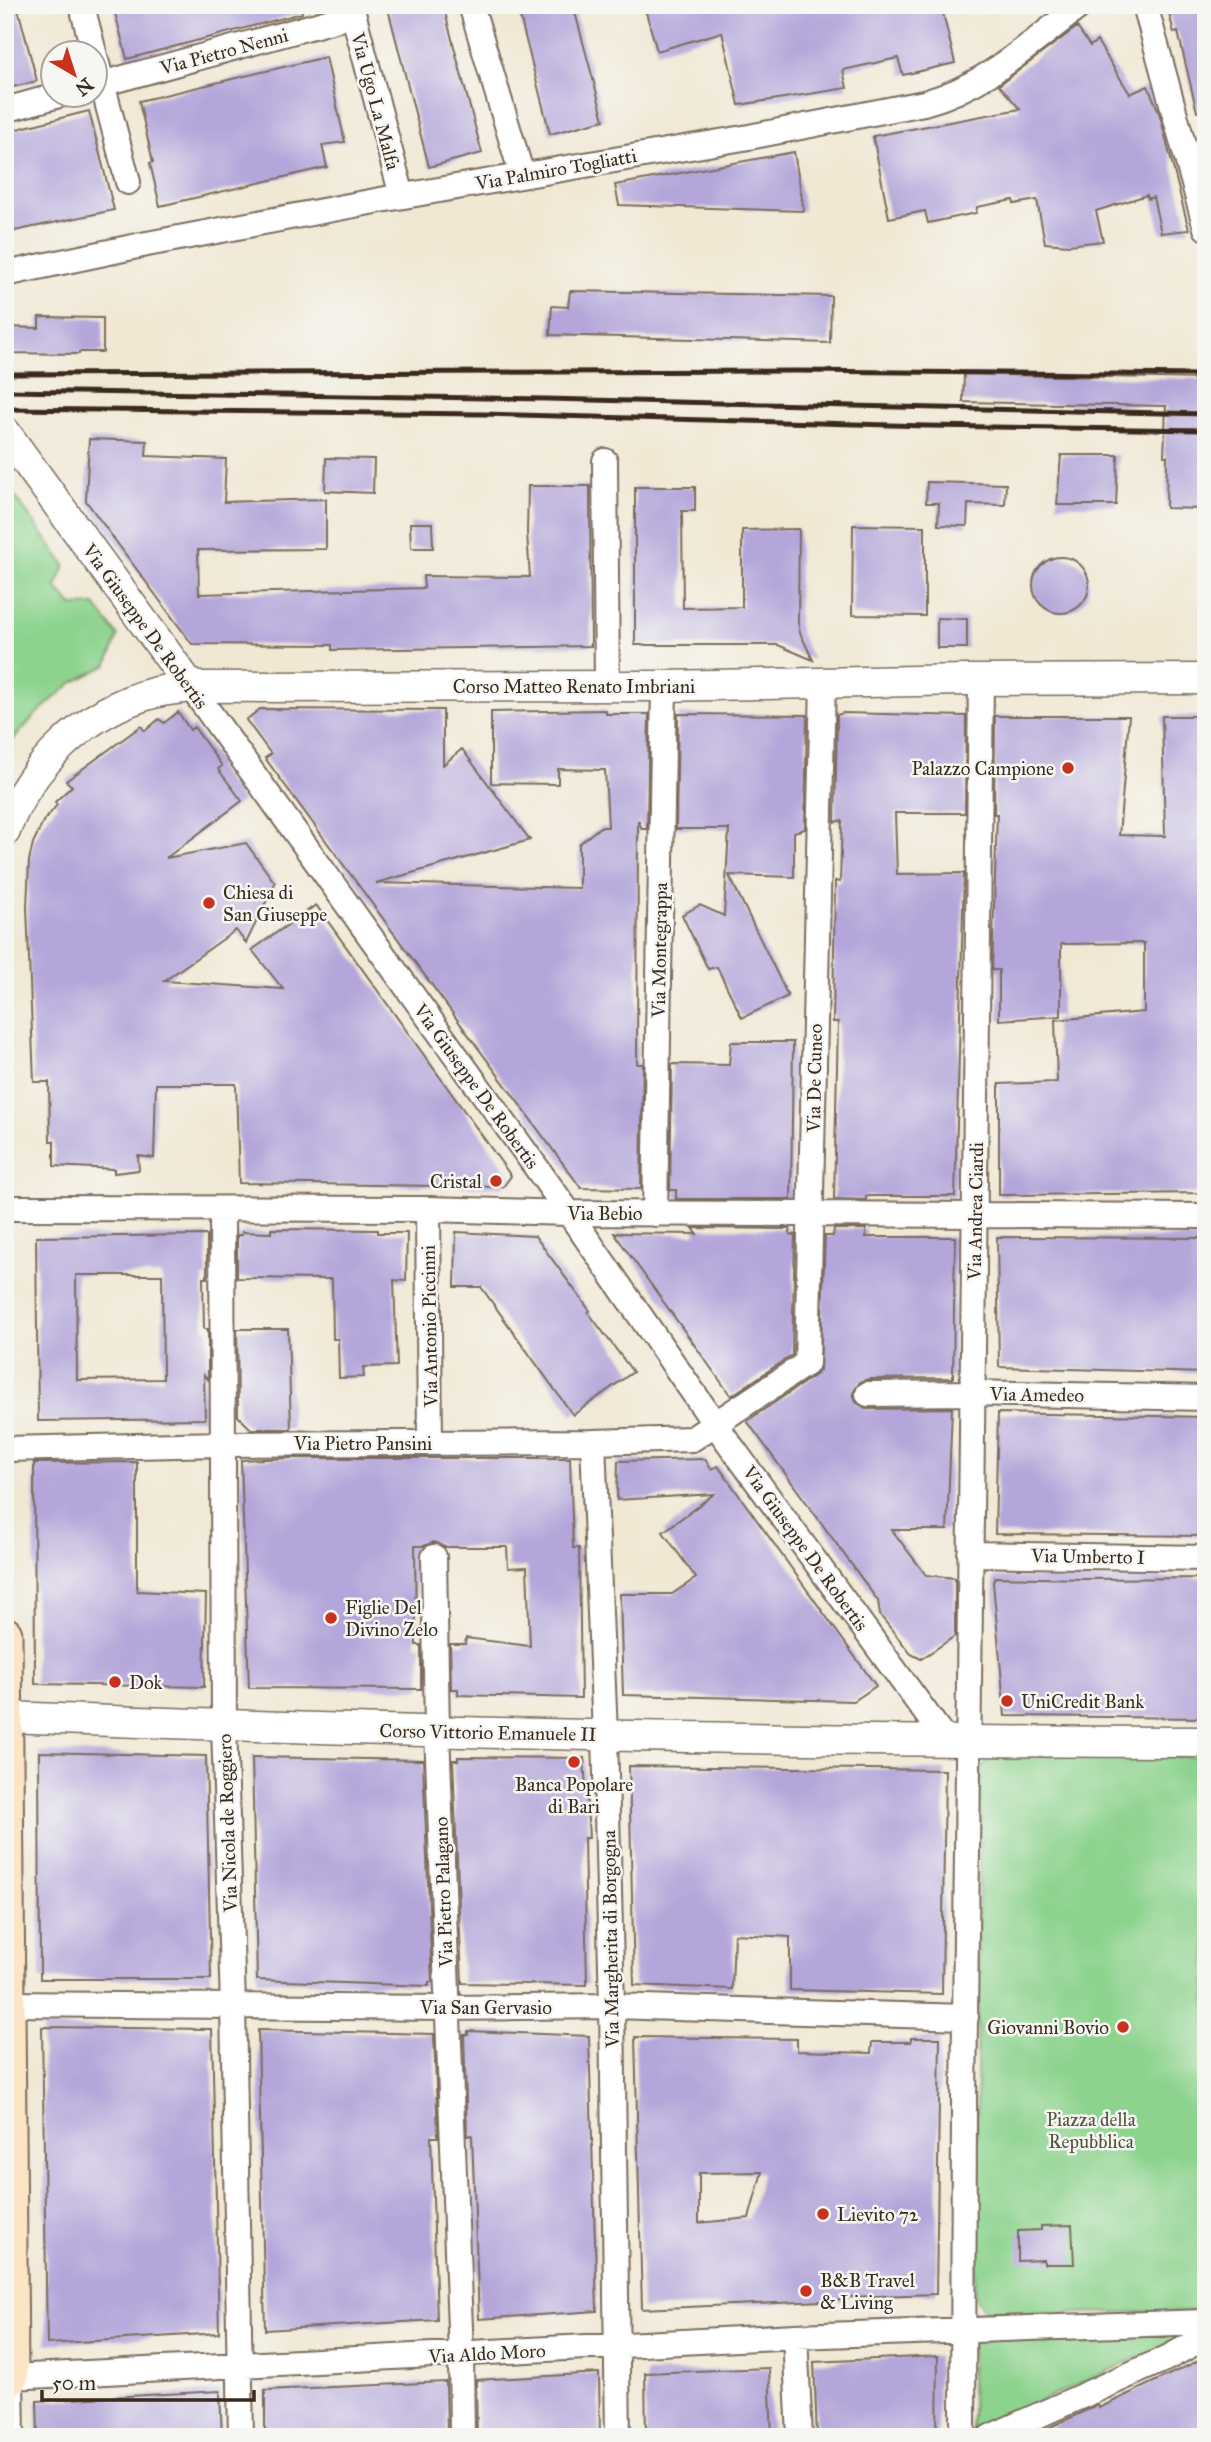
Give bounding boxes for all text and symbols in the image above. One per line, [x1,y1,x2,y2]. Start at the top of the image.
street label: Via Pietro Nenni [157,23,291,80]
street label: Via Ugo La Malfa [345,29,405,173]
north arrow [38,38,108,108]
text: N [71,73,98,101]
street label: Via Palmiro Togliatti [473,144,639,196]
street label: Via Giuseppe De Robertis [77,538,213,713]
street label: Corso Matteo Renato Imbriani [453,675,695,698]
place label: Palazzo Campione [911,757,1054,780]
marker: Palazzo Campione [1060,760,1076,776]
place label: Chiesa di San Giuseppe [223,881,327,926]
street label: Via Montegrappa [647,881,673,1019]
marker: Chiesa di San Giuseppe [201,895,217,911]
street label: Via Giuseppe De Robertis [408,998,544,1173]
street label: Via De Cuneo [802,1023,827,1133]
street label: Via Andrea Ciardi [963,1142,988,1281]
place label: Cristal [430,1170,483,1193]
marker: Cristal [488,1173,504,1189]
street label: Via Bebio [566,1202,643,1225]
street label: Via Antonio Piccinni [417,1245,442,1408]
street label: Via Amedeo [989,1382,1085,1407]
street label: Via Pietro Pansini [293,1432,432,1455]
street label: Via Giuseppe De Robertis [737,1460,873,1635]
street label: Via Umberto I [1030,1544,1145,1569]
place label: Figlie Del Divino Zelo [345,1596,438,1641]
marker: Figlie Del Divino Zelo [323,1610,339,1626]
place label: Dok [129,1671,163,1694]
marker: Dok [107,1674,123,1690]
place label: UniCredit Bank [1021,1690,1144,1713]
marker: UniCredit Bank [999,1693,1015,1709]
street label: Corso Vittorio Emanuele II [379,1719,597,1746]
street label: Via Nicola de Roggiero [213,1733,243,1914]
marker: Banca Popolare di Bari [566,1754,582,1770]
place label: Banca Popolare di Bari [515,1773,633,1818]
street label: Via Pietro Palagano [429,1816,459,1969]
street label: Via Margherita di Borgogna [597,1829,625,2049]
street label: Via San Gervasio [419,1996,552,2019]
place label: Giovanni Bovio [987,2016,1109,2039]
marker: Giovanni Bovio [1115,2019,1131,2035]
park label: Piazza della Repubblica [1046,2108,1137,2153]
place label: Lievito 72 [837,2203,919,2226]
marker: Lievito 72 [815,2206,831,2222]
place label: B&B Travel & Living [820,2269,916,2315]
marker: B&B Travel & Living [798,2283,814,2299]
street label: Via Aldo Moro [427,2339,547,2368]
scale bar [42,2358,254,2402]
text: 50 m [52,2370,97,2396]

